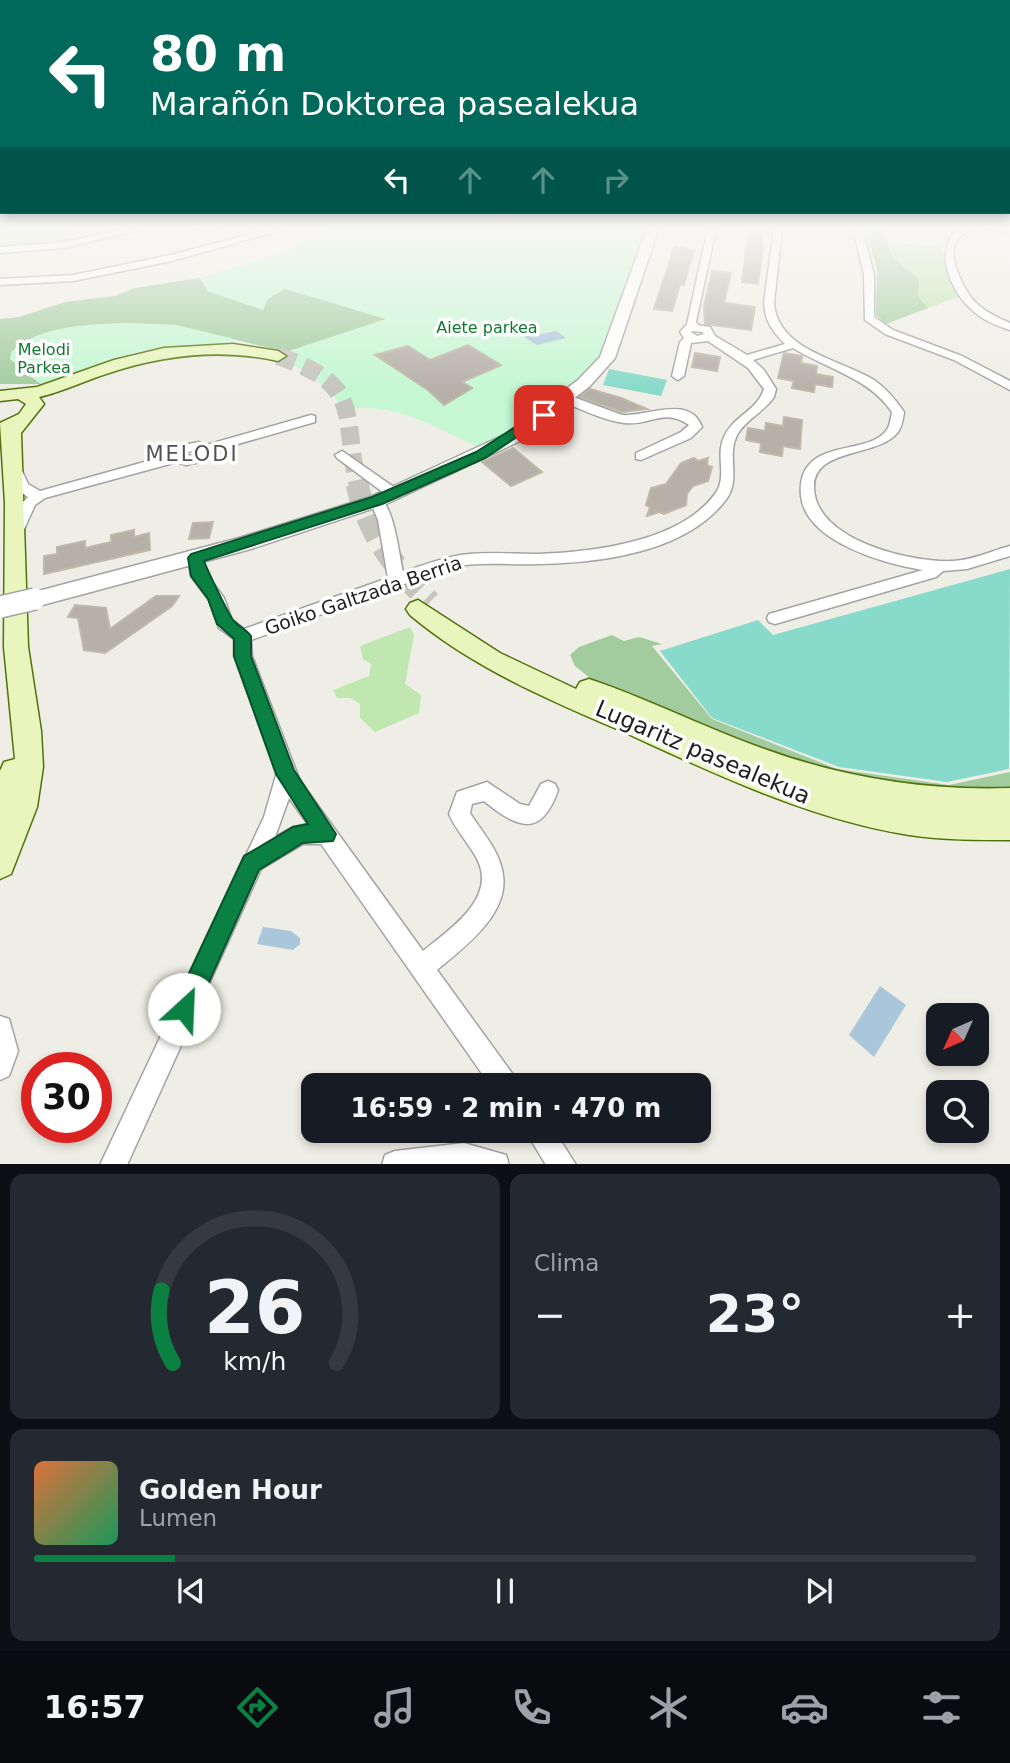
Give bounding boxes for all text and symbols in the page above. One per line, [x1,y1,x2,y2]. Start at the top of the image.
text: 80 m [150,26,286,83]
icon: left [35,28,126,119]
text: Marañón Doktorea pasealekua [150,85,639,123]
icon: left [378,161,416,199]
icon: ahead [451,161,489,199]
icon: ahead [524,161,562,199]
icon: right [597,161,635,199]
park label: Aiete parkea [436,318,538,337]
park label: Melodi Parkea [17,340,71,377]
pin [514,385,574,445]
icon: arrive [525,396,563,434]
district label: MELODI [145,442,239,466]
street label: Goiko Galtzada Berria [262,551,464,639]
street label: Lugaritz pasealekua [592,695,814,809]
position arrow [147,972,221,1046]
north arrow [926,1003,989,1066]
map controls [926,1003,989,1143]
speed limit sign: 30 [21,1052,112,1143]
button: search [926,1080,989,1143]
text: 16:59 · 2 min · 470 m [351,1093,661,1123]
text: Clima [534,1250,599,1276]
text: 26 [204,1265,306,1350]
text: 23° [706,1284,804,1344]
text: − [534,1293,566,1337]
text: + [944,1293,976,1337]
text: km/h [223,1346,287,1375]
text: Golden Hour [139,1475,322,1505]
text: Lumen [139,1505,217,1531]
icon: previous [172,1572,210,1610]
icon: pause [486,1572,524,1610]
icon: next [800,1572,838,1610]
icon: directions [233,1683,282,1732]
icon: music [370,1683,419,1732]
icon: phone [507,1683,556,1732]
icon: climate [644,1683,693,1732]
icon: car [780,1683,829,1732]
icon: filters [917,1683,966,1732]
text: 16:57 [44,1688,146,1726]

